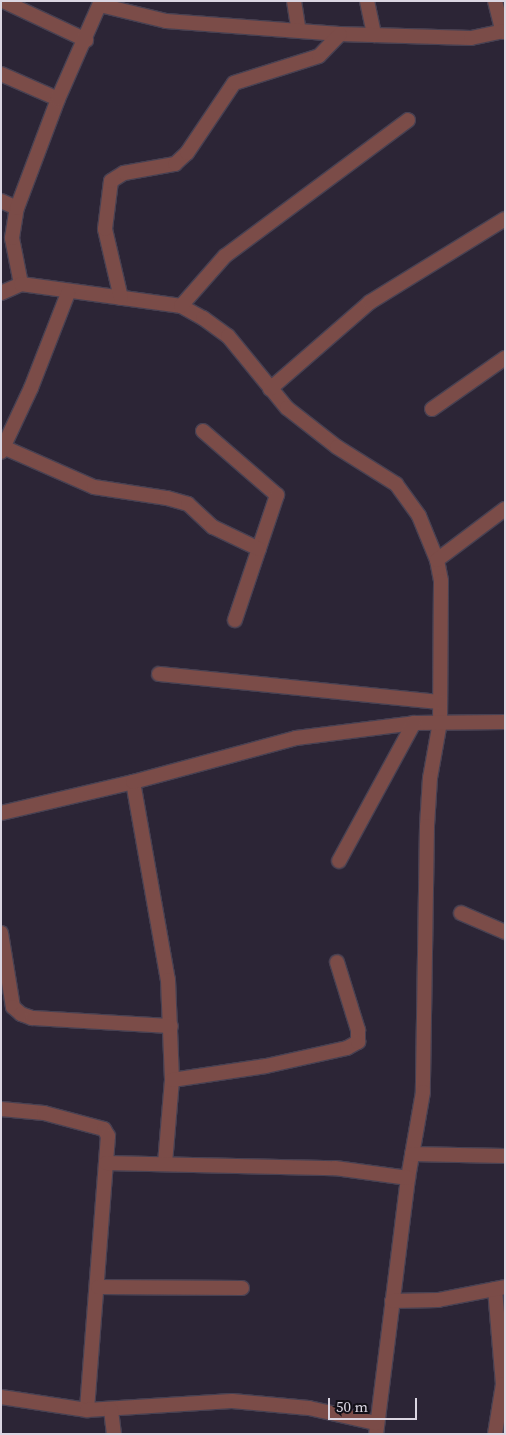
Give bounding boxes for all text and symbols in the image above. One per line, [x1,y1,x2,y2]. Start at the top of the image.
scale bar [331,1388,420,1420]
text: 50 m [336,1396,368,1417]

